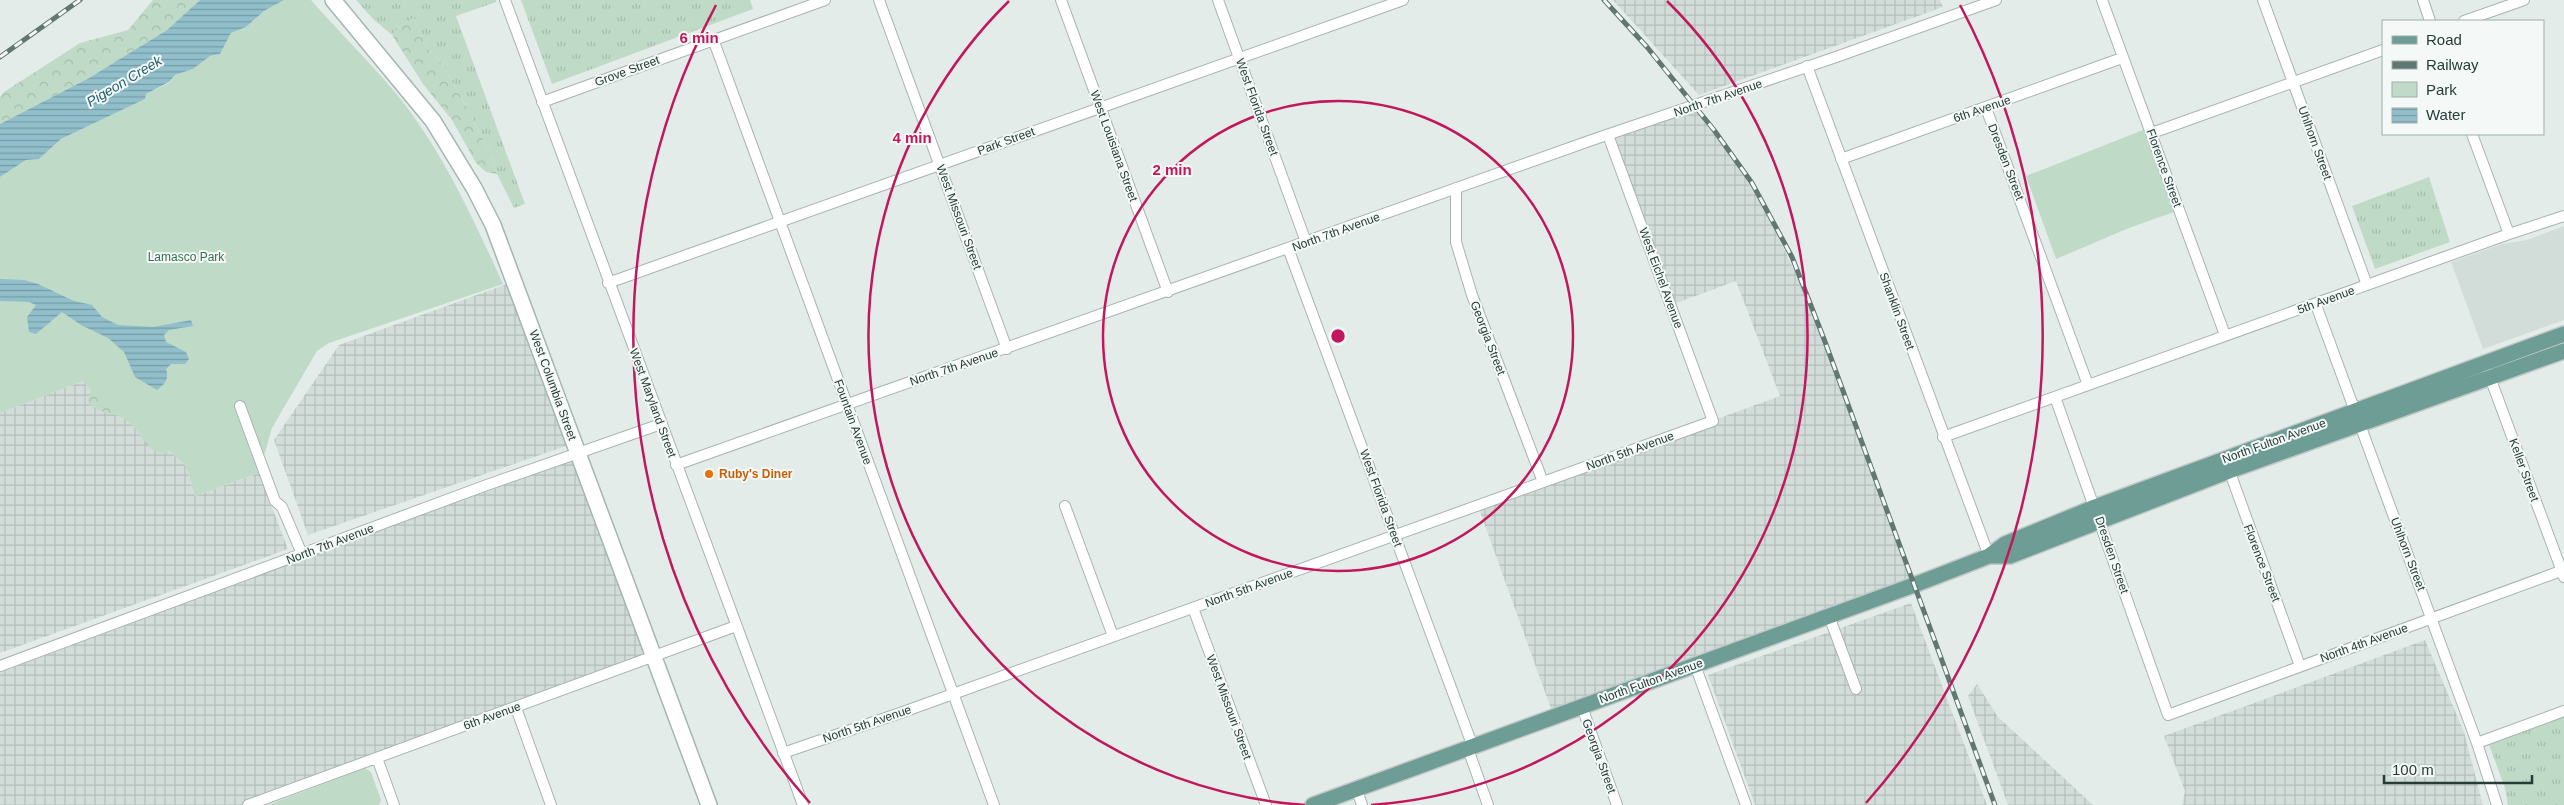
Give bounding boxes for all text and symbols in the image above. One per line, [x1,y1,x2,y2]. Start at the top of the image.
legend [2382,20,2544,135]
text: 6 min [679,29,719,46]
text: Road [2426,31,2462,48]
water label: Pigeon Creek [84,52,165,110]
street label: Grove Street [593,53,662,89]
street label: West Florida Street [1233,56,1281,158]
text: Railway [2426,56,2479,73]
street label: North 7th Avenue [1672,76,1764,120]
text: Park [2426,81,2457,98]
street label: West Louisiana Street [1087,89,1141,204]
street label: 6th Avenue [1951,93,2013,125]
street label: Uhlhorn Street [2295,104,2335,182]
text: Water [2426,106,2465,123]
street label: Dresden Street [1985,122,2027,203]
street label: Park Street [975,124,1037,158]
street label: Florence Street [2143,127,2185,210]
text: 4 min [892,129,932,146]
text: 2 min [1152,161,1192,178]
street label: West Missouri Street [934,163,985,272]
street label: North 7th Avenue [1290,209,1382,254]
street label: West Eichel Avenue [1636,226,1686,331]
park label: Lamasco Park [148,250,225,264]
street label: Shanklin Street [1877,270,1918,352]
street label: 5th Avenue [2295,283,2357,317]
street label: Georgia Street [1467,299,1509,378]
centre of rings [1329,327,1347,345]
street label: West Columbia Street [526,328,580,443]
street label: North 7th Avenue [908,345,1000,389]
street label: West Maryland Street [627,347,679,460]
street label: Fountain Avenue [831,377,875,467]
street label: North Fulton Avenue [2220,416,2328,466]
street label: North 5th Avenue [1584,428,1676,473]
street label: Keller Street [2506,437,2542,504]
street label: West Florida Street [1357,447,1405,549]
place label: Ruby's Diner [719,467,793,481]
marker: Ruby's Diner [703,468,715,480]
street label: Dresden Street [2092,515,2132,596]
street label: Uhlhorn Street [2388,515,2429,593]
street label: North 7th Avenue [284,521,376,567]
street label: Florence Street [2241,522,2283,604]
street label: North 5th Avenue [1203,565,1295,610]
street label: North 4th Avenue [2318,620,2410,665]
street label: West Missouri Street [1204,653,1255,762]
street label: North Fulton Avenue [1597,656,1705,706]
street label: 6th Avenue [461,699,523,733]
street label: North 5th Avenue [821,702,913,746]
street label: Georgia Street [1579,717,1619,796]
scale bar [2384,752,2532,784]
text: 100 m [2392,761,2434,778]

